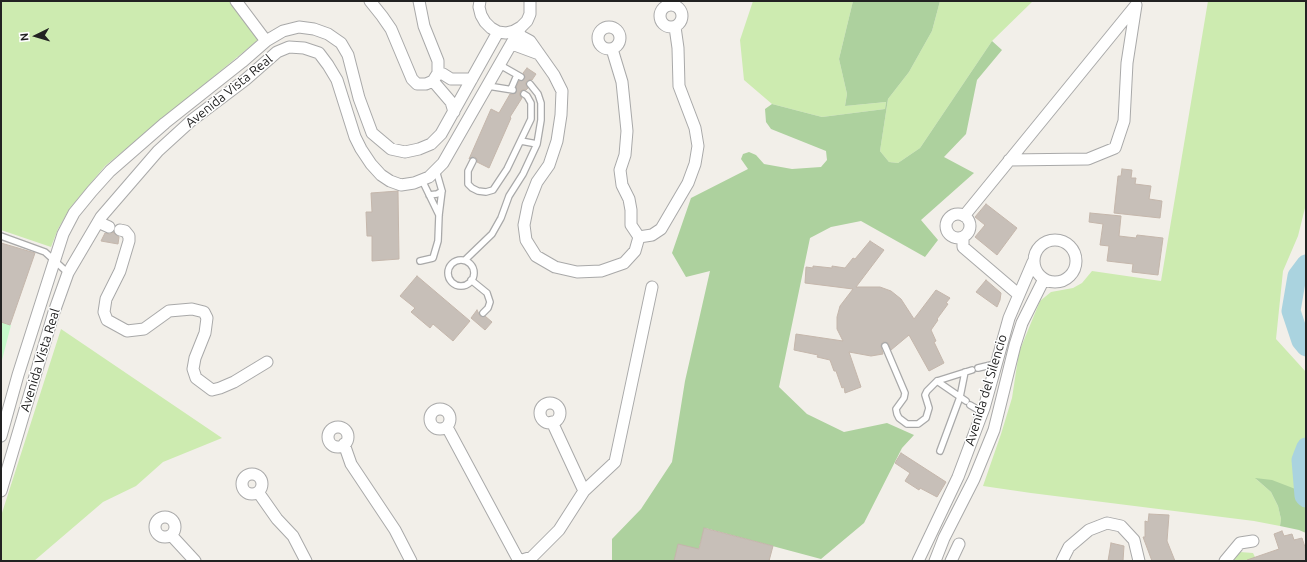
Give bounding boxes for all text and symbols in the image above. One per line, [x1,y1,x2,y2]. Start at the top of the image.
north arrow [16,16,56,56]
text: N [18,32,30,42]
street label: Avenida Vista Real [182,51,276,131]
street label: Avenida Vista Real [17,306,63,414]
street label: Avenida del Silencio [962,332,1010,448]

